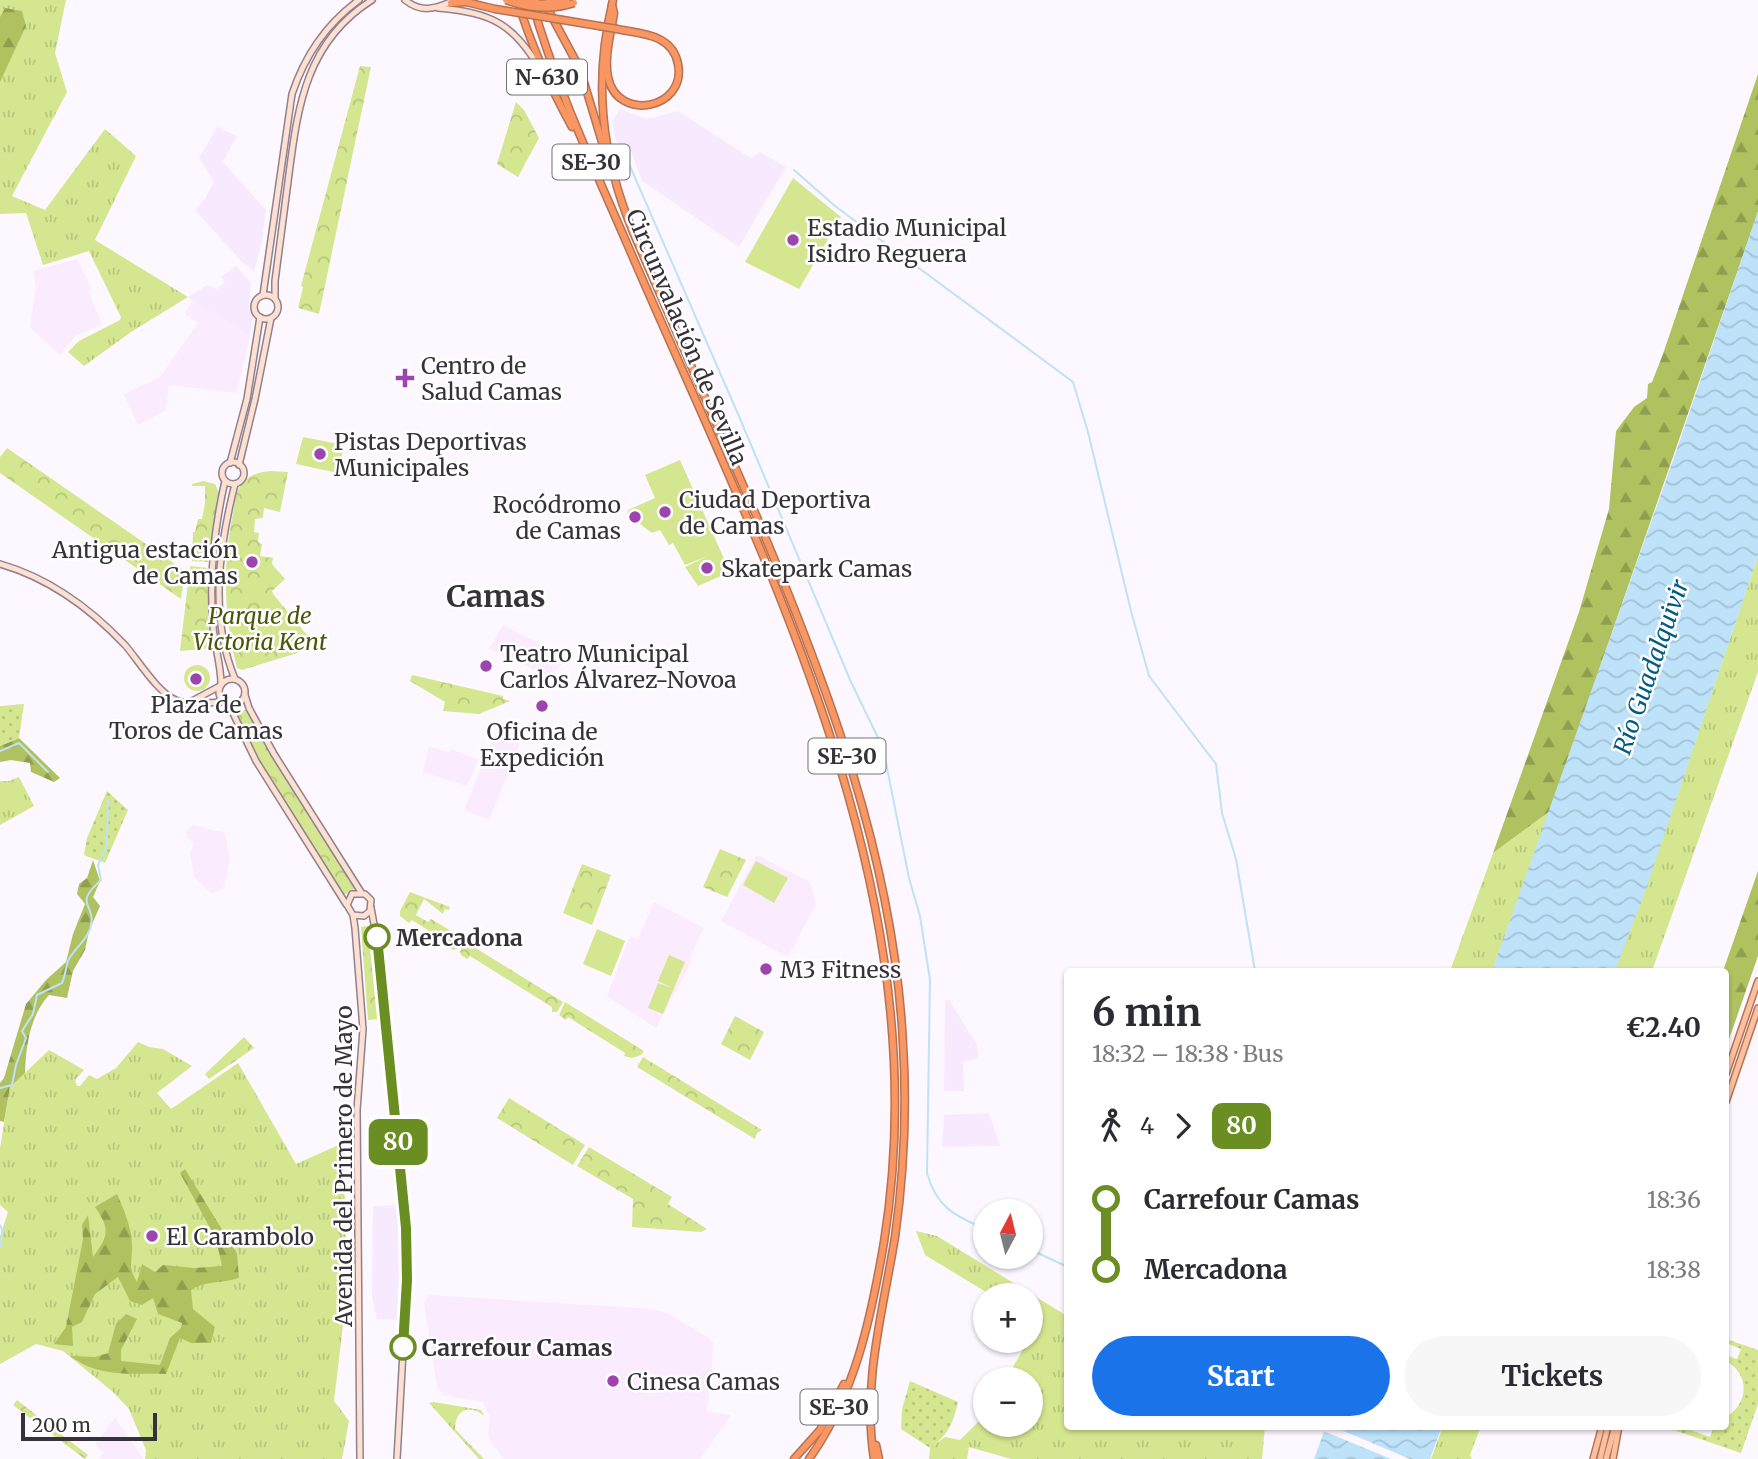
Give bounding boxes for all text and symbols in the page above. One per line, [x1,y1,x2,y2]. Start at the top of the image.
road number: N-630 [507,60,587,94]
road number: SE-30 [552,144,630,180]
street label: Circunvalación de Sevilla [620,205,754,469]
place label: Estadio Municipal Isidro Reguera [807,213,1007,268]
marker: Estadio Municipal Isidro Reguera [785,232,801,248]
place label: Centro de Salud Camas [421,351,562,406]
marker: Centro de Salud Camas [395,368,415,388]
place label: Pistas Deportivas Municipales [334,427,527,482]
marker: Pistas Deportivas Municipales [312,446,328,462]
place label: Ciudad Deportiva de Camas [679,485,871,540]
place label: Rocódromo de Camas [493,490,621,545]
marker: Ciudad Deportiva de Camas [657,504,673,520]
marker: Rocódromo de Camas [627,509,643,525]
place label: Antigua estación de Camas [51,535,238,590]
marker: Antigua estación de Camas [244,554,260,570]
place label: Skatepark Camas [721,554,912,583]
marker: Skatepark Camas [699,560,715,576]
water label: Río Guadalquivir [1607,574,1696,759]
district label: Camas [446,577,546,615]
park label: Parque de Victoria Kent [193,601,327,656]
place label: Teatro Municipal Carlos Álvarez-Novoa [500,639,737,694]
marker: Teatro Municipal Carlos Álvarez-Novoa [478,658,494,674]
marker: Plaza de Toros de Camas [188,671,204,687]
place label: Plaza de Toros de Camas [109,690,283,745]
marker: Oficina de Expedición [534,698,550,714]
place label: Oficina de Expedición [480,717,604,772]
road number: SE-30 [808,738,886,774]
place label: Mercadona [396,923,523,952]
marker: Mercadona [364,924,390,950]
place label: M3 Fitness [780,955,901,984]
marker: M3 Fitness [758,961,774,977]
text: 6 min [1092,989,1201,1036]
street label: Avenida del Primero de Mayo [329,1005,358,1328]
text: €2.40 [1626,1011,1701,1044]
text: 18:32 – 18:38 · Bus [1092,1039,1283,1068]
icon: walk [1092,1107,1130,1145]
icon: forward [1164,1107,1202,1145]
text: 80 [1226,1110,1257,1141]
text: 4 [1140,1111,1154,1140]
line badge: 80 [366,1119,430,1165]
text: 80 [383,1126,413,1157]
text: Carrefour Camas [1144,1183,1360,1216]
text: 18:36 [1647,1185,1701,1214]
north arrow [973,1199,1043,1269]
map controls [973,1199,1043,1437]
place label: El Carambolo [166,1222,314,1251]
marker: El Carambolo [144,1228,160,1244]
text: Mercadona [1144,1253,1287,1286]
text: 18:38 [1647,1255,1701,1284]
button: + [973,1283,1043,1353]
place label: Carrefour Camas [422,1333,613,1362]
marker: Carrefour Camas [390,1334,416,1360]
button: Start [1092,1336,1390,1416]
button: Tickets [1404,1336,1701,1416]
place label: Cinesa Camas [627,1367,780,1396]
button: − [973,1367,1043,1437]
marker: Cinesa Camas [605,1373,621,1389]
road number: SE-30 [800,1390,878,1424]
scale bar [21,1410,158,1442]
text: 200 m [32,1413,91,1437]

